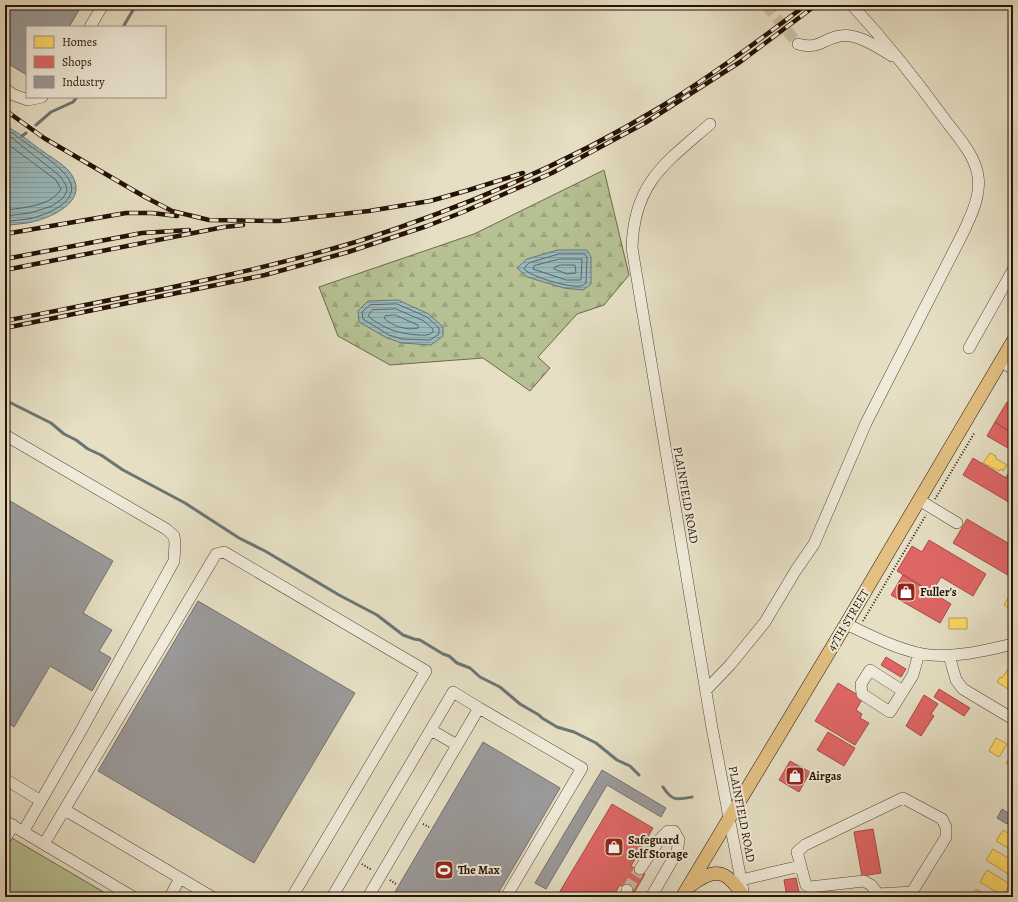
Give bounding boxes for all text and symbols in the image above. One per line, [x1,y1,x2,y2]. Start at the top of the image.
legend [26,26,166,98]
text: Homes [62,34,97,50]
text: Shops [62,54,92,70]
text: Industry [62,74,105,90]
street label: PLAINFIELD ROAD [670,445,702,545]
shop icon: Fuller's [895,581,917,603]
place label: Fuller's [920,584,957,600]
street label: 47TH STREET [823,586,873,654]
street label: PLAINFIELD ROAD [725,764,759,864]
shop icon: Airgas [784,765,806,787]
place label: Airgas [808,768,841,784]
place label: Safeguard Self Storage [628,832,688,862]
shop icon: Safeguard Self Storage [603,836,625,858]
sports icon: The Max [433,859,455,881]
place label: The Max [458,862,500,878]

